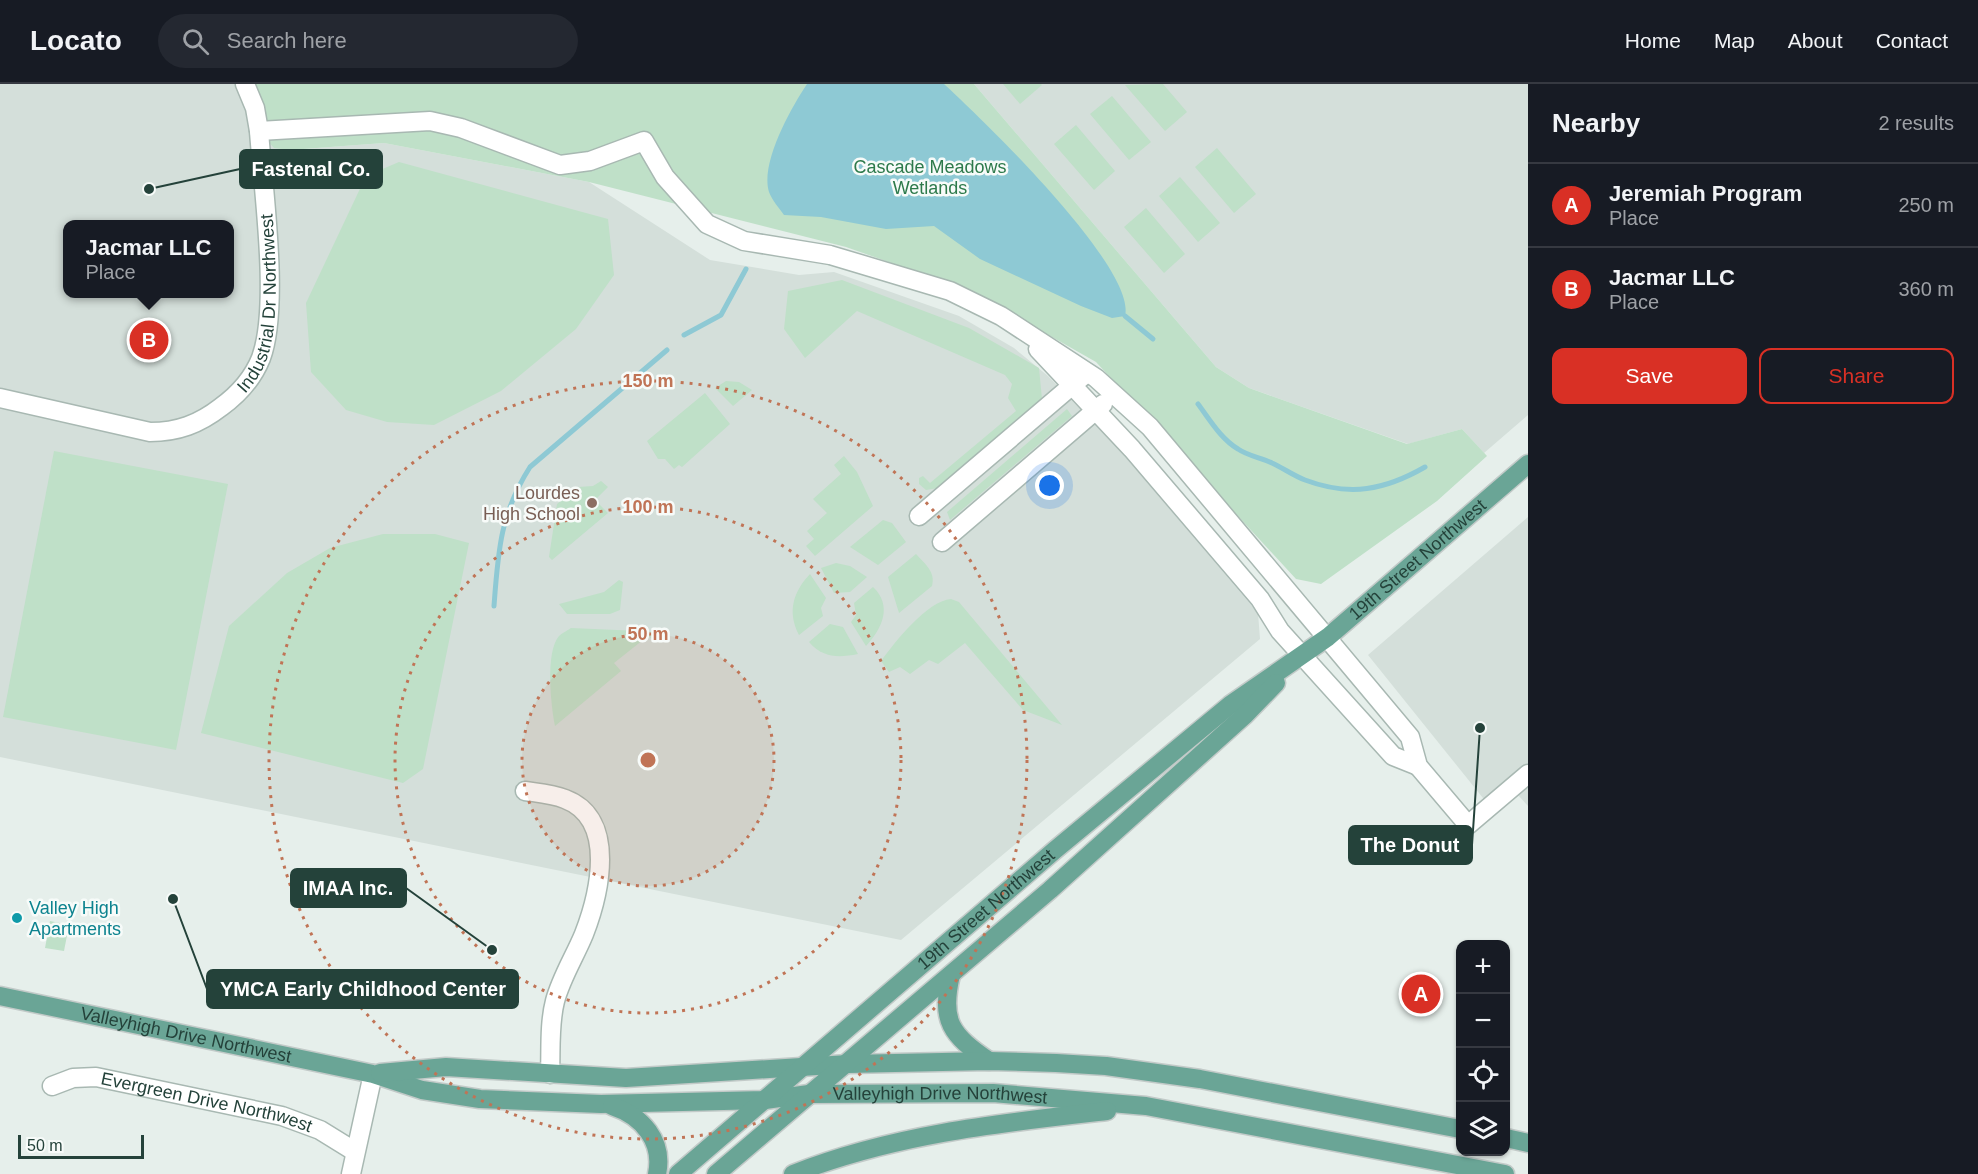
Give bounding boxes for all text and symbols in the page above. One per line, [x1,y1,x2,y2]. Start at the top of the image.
search box [158,14,578,68]
text: Locato [30,25,122,56]
icon: search [179,25,212,58]
text: Search here [227,28,347,53]
text: Home [1625,29,1681,52]
text: Map [1714,29,1755,52]
text: About [1788,29,1843,52]
text: Contact [1876,29,1948,52]
text: Nearby [1552,108,1640,138]
text: 2 results [1878,112,1954,134]
callout: Fastenal Co. [240,150,382,188]
park label: Cascade Meadows Wetlands [853,157,1007,198]
text: Fastenal Co. [252,158,370,180]
text: Jeremiah Program [1609,181,1802,206]
text: A [1564,194,1579,216]
text: 250 m [1898,194,1954,216]
text: Place [1609,207,1659,229]
street label: Industrial Dr Northwest [233,213,280,397]
popup [63,220,234,298]
text: Jacmar LLC [86,235,211,260]
text: Place [86,261,136,283]
text: Jacmar LLC [1609,265,1735,290]
text: B [1564,278,1579,300]
text: 360 m [1898,278,1954,300]
text: Place [1609,291,1659,313]
pin: B [130,318,168,362]
button: Save [1552,348,1747,404]
button: Share [1759,348,1954,404]
text: 150 m [622,371,674,391]
your location [1035,471,1064,500]
place label: Lourdes High School [483,483,580,524]
street label: 19th Street Northwest [1345,495,1490,624]
marker: Lourdes High School [585,496,599,510]
text: 100 m [622,497,674,517]
text: 50 m [627,624,669,644]
centre of rings [638,750,658,770]
callout: The Donut [1349,826,1472,864]
text: The Donut [1361,834,1460,856]
street label: 19th Street Northwest [913,845,1059,974]
callout: IMAA Inc. [291,869,406,907]
text: IMAA Inc. [303,877,393,899]
place label: Valley High Apartments [29,898,121,939]
marker: Valley High Apartments [10,911,24,925]
map controls [1456,940,1510,1156]
button: + [1456,940,1510,994]
callout: YMCA Early Childhood Center [207,970,518,1008]
pin: A [1402,972,1440,1016]
text: YMCA Early Childhood Center [220,978,506,1000]
button: − [1456,994,1510,1048]
street label: Valleyhigh Drive Northwest [79,1003,293,1067]
button: locate [1456,1048,1510,1102]
street label: Evergreen Drive Northwest [99,1068,315,1136]
street label: Valleyhigh Drive Northwest [833,1083,1048,1108]
button: layers [1456,1102,1510,1156]
scale bar [18,1132,144,1160]
text: 50 m [27,1137,63,1154]

